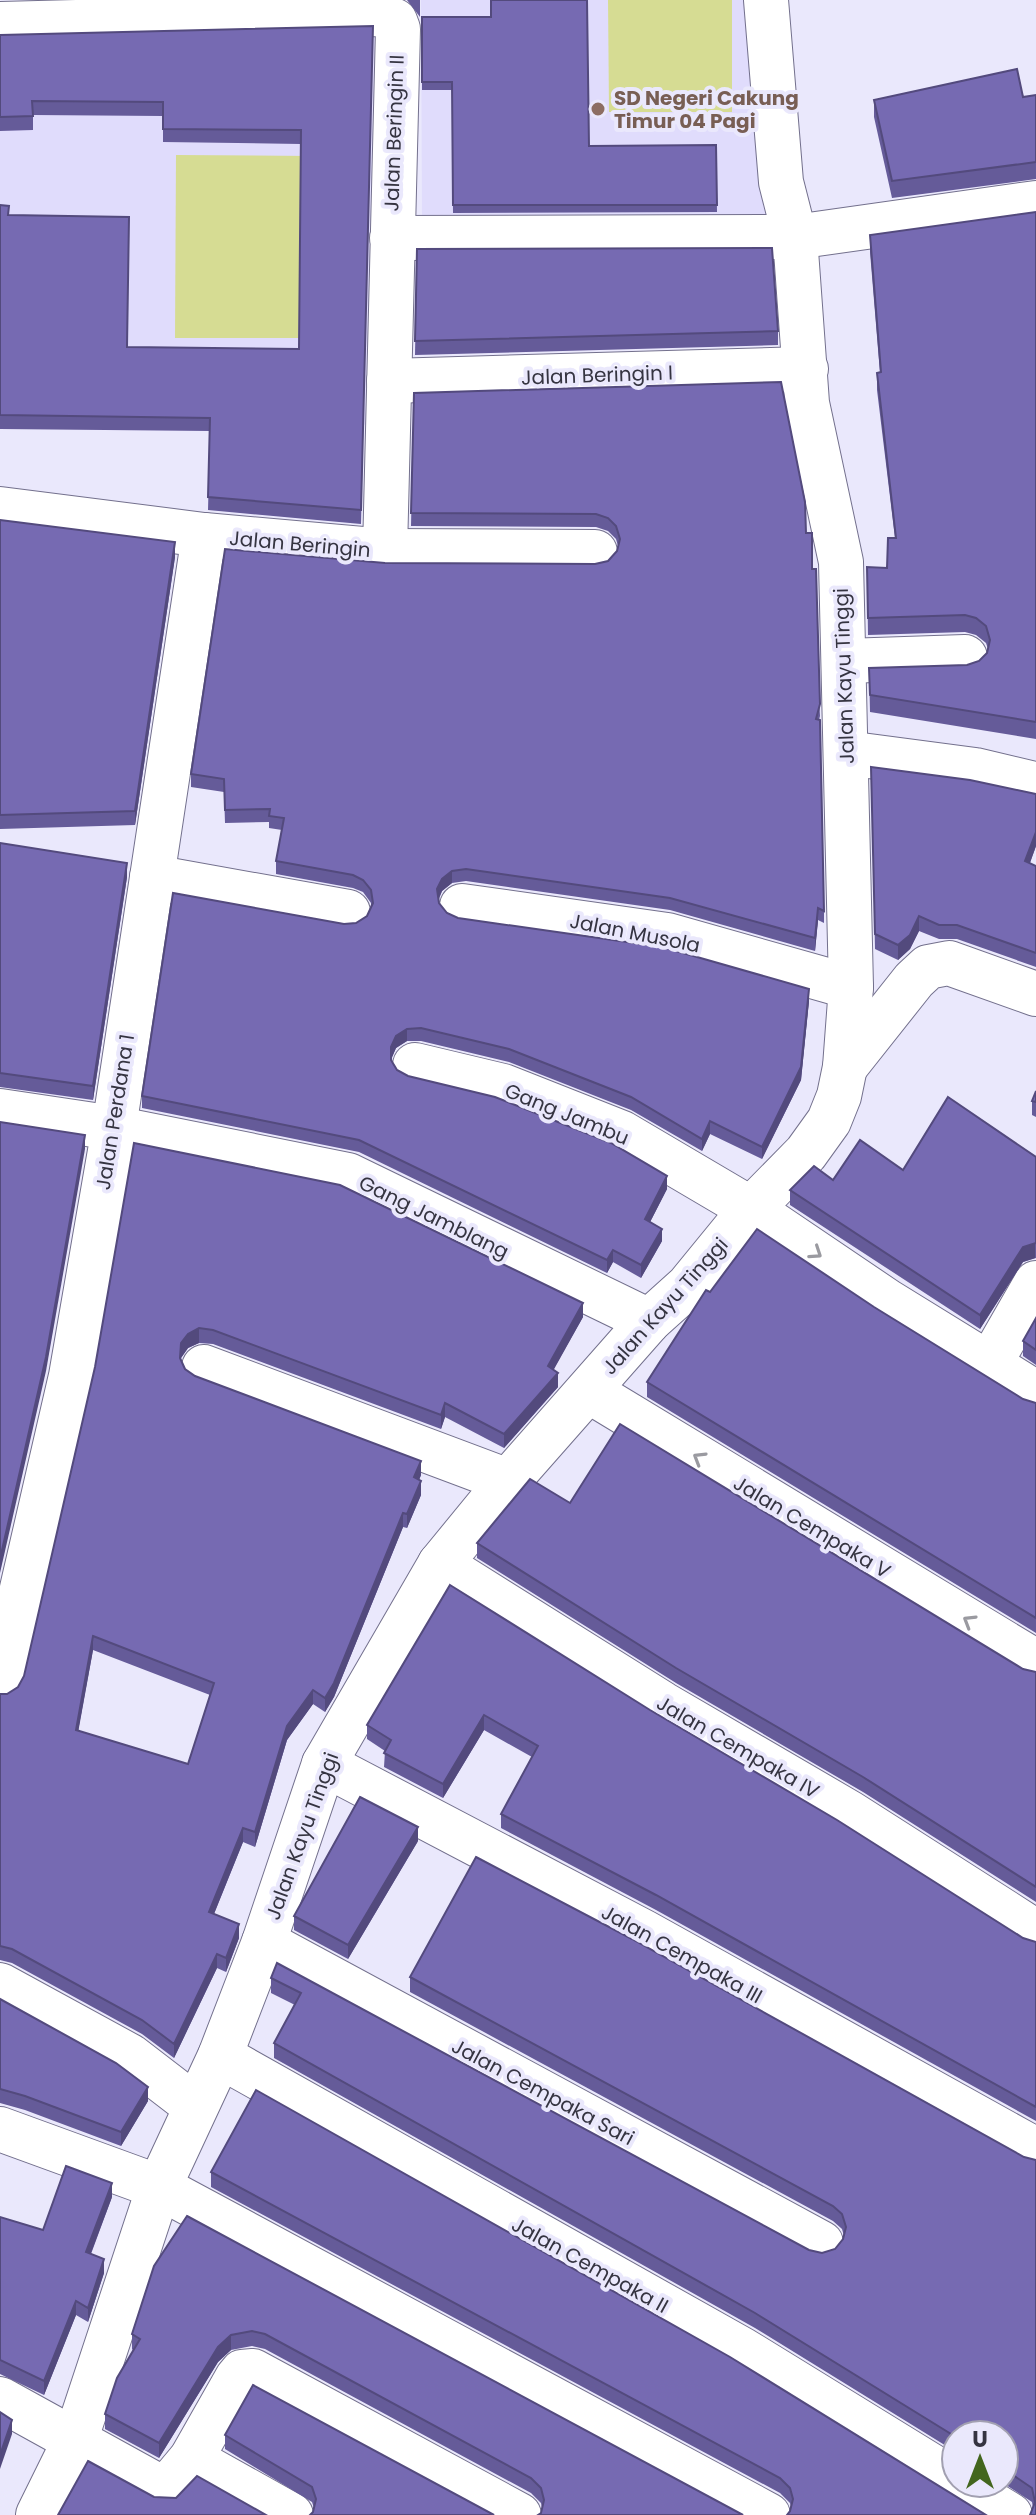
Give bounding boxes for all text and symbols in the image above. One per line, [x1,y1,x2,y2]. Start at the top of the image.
street label: Jalan Beringin II [377,54,411,212]
place label: SD Negeri Cakung Timur 04 Pagi [614,84,799,135]
marker: SD Negeri Cakung Timur 04 Pagi [589,100,607,118]
street label: Jalan Beringin I [521,358,673,392]
street label: Jalan Beringin [228,524,372,564]
street label: Jalan Kayu Tinggi [827,588,861,764]
street label: Jalan Musola [567,907,703,959]
street label: Jalan Perdana 1 [89,1032,141,1192]
street label: Gang Jambu [501,1076,633,1152]
street label: Gang Jamblang [354,1169,514,1265]
street label: Jalan Kayu Tinggi [596,1231,734,1381]
one-way arrow [807,1243,822,1258]
one-way arrow [693,1452,708,1468]
street label: Jalan Cempaka V [728,1469,896,1585]
one-way arrow [963,1615,978,1631]
street label: Jalan Cempaka IV [651,1689,825,1805]
street label: Jalan Kayu Tinggi [259,1748,345,1924]
street label: Jalan Cempaka III [596,1898,768,2010]
street label: Jalan Cempaka Sari [447,2032,639,2152]
street label: Jalan Cempaka II [507,2210,673,2320]
north arrow [940,2419,1020,2499]
text: U [972,2424,988,2455]

